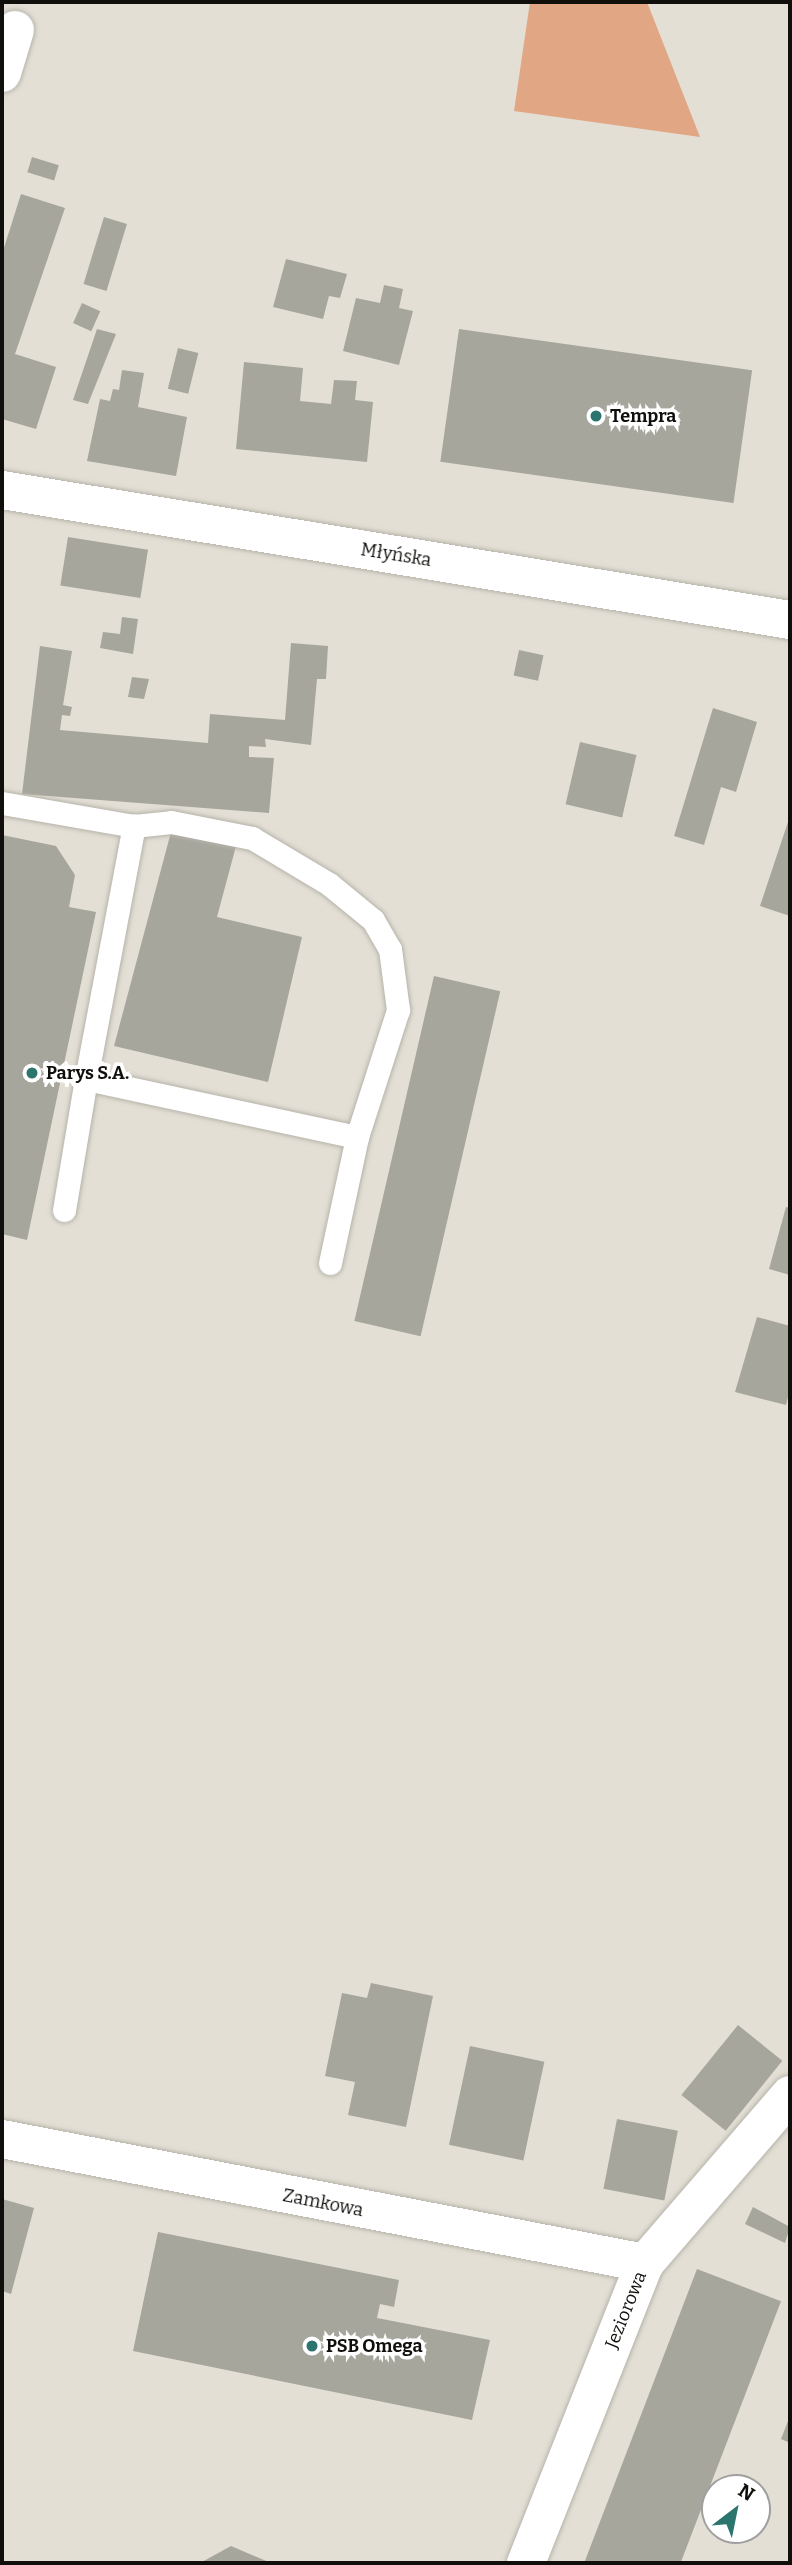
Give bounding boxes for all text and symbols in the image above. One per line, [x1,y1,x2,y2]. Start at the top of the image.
place label: Tempra [610,405,676,427]
marker: Tempra [588,408,604,424]
street label: Młyńska [359,539,433,571]
place label: Parys S.A. [46,1062,129,1084]
marker: Parys S.A. [24,1065,40,1081]
street label: Zamkowa [281,2185,365,2221]
street label: Jeziorowa [601,2268,651,2352]
place label: PSB Omega [326,2335,423,2357]
marker: PSB Omega [304,2338,320,2354]
north arrow [701,2474,771,2544]
text: N [734,2479,759,2506]

